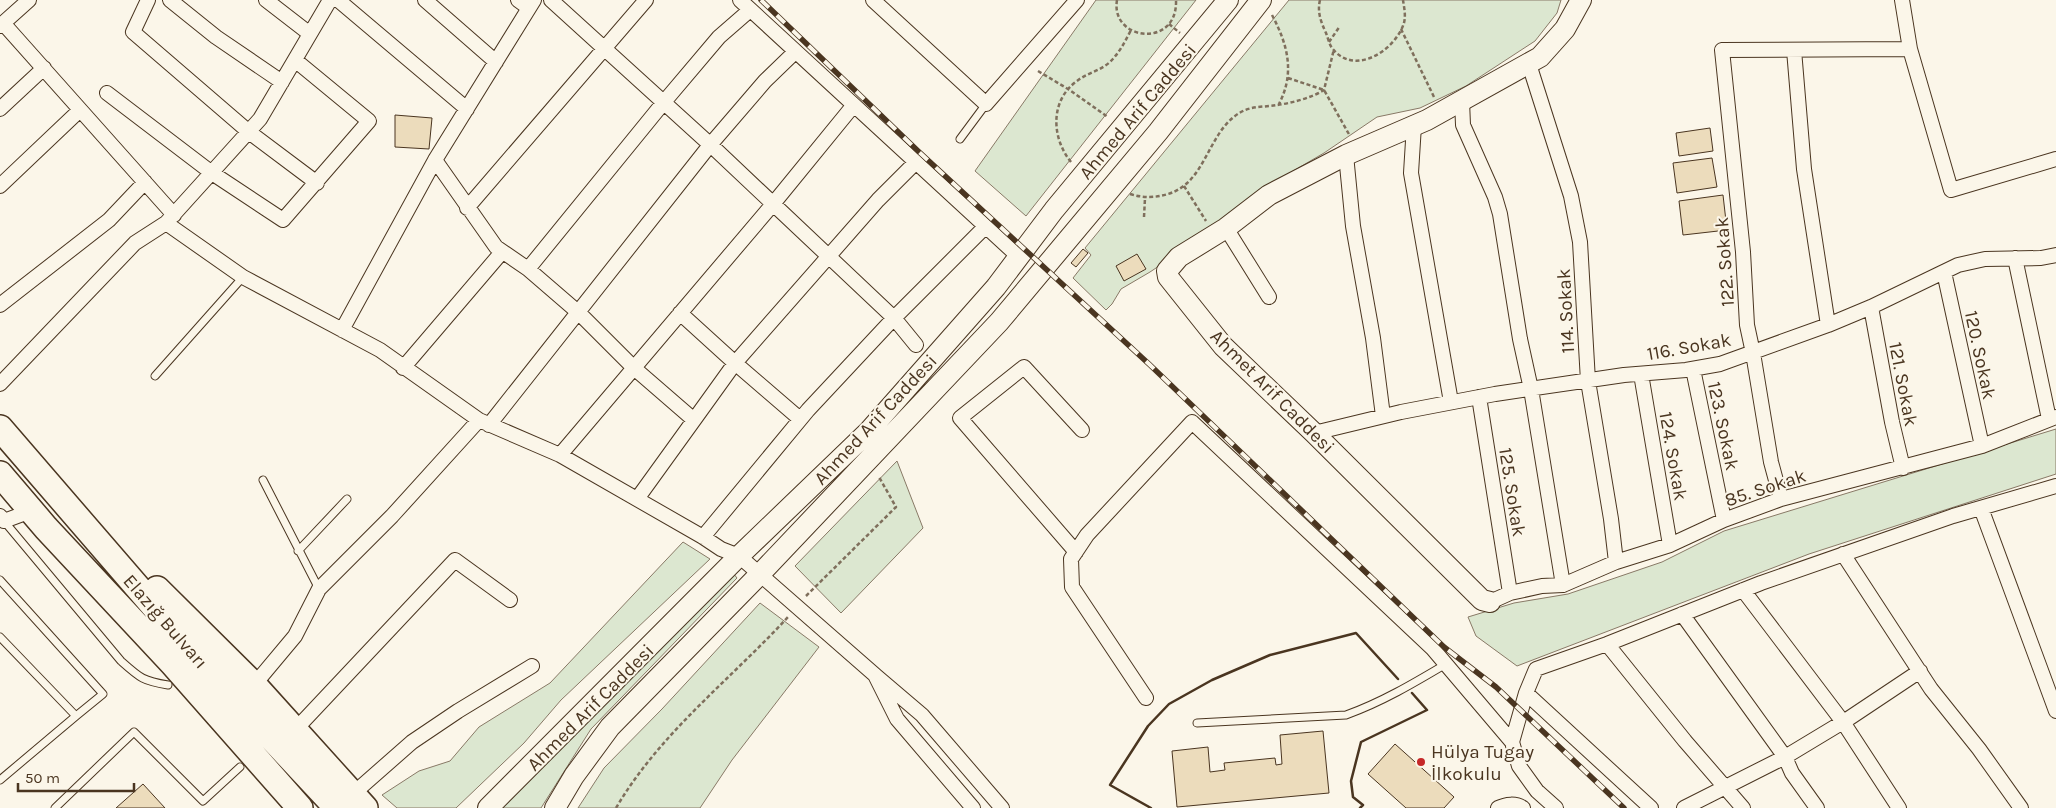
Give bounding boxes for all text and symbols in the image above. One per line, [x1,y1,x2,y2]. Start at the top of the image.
street label: Ahmed Arif Caddesi [1075,39,1201,184]
street label: 122. Sokak [1711,216,1739,308]
street label: 114. Sokak [1553,268,1579,354]
street label: 120. Sokak [1960,309,2000,402]
street label: Ahmet Arif Caddesi [1206,325,1339,458]
street label: 116. Sokak [1645,329,1733,365]
street label: 121. Sokak [1884,340,1922,428]
street label: Ahmed Arif Caddesi [810,350,942,489]
street label: 123. Sokak [1703,380,1743,473]
street label: 124. Sokak [1654,410,1692,502]
street label: 125. Sokak [1494,446,1530,538]
street label: 85. Sokak [1722,464,1809,511]
street label: Elazığ Bulvarı [118,570,212,673]
street label: Ahmed Arif Caddesi [523,640,659,776]
place label: Hülya Tugay İlkokulu [1431,741,1534,785]
marker: Hülya Tugay İlkokulu [1415,756,1427,768]
scale bar [18,760,134,792]
text: 50 m [25,769,60,787]

